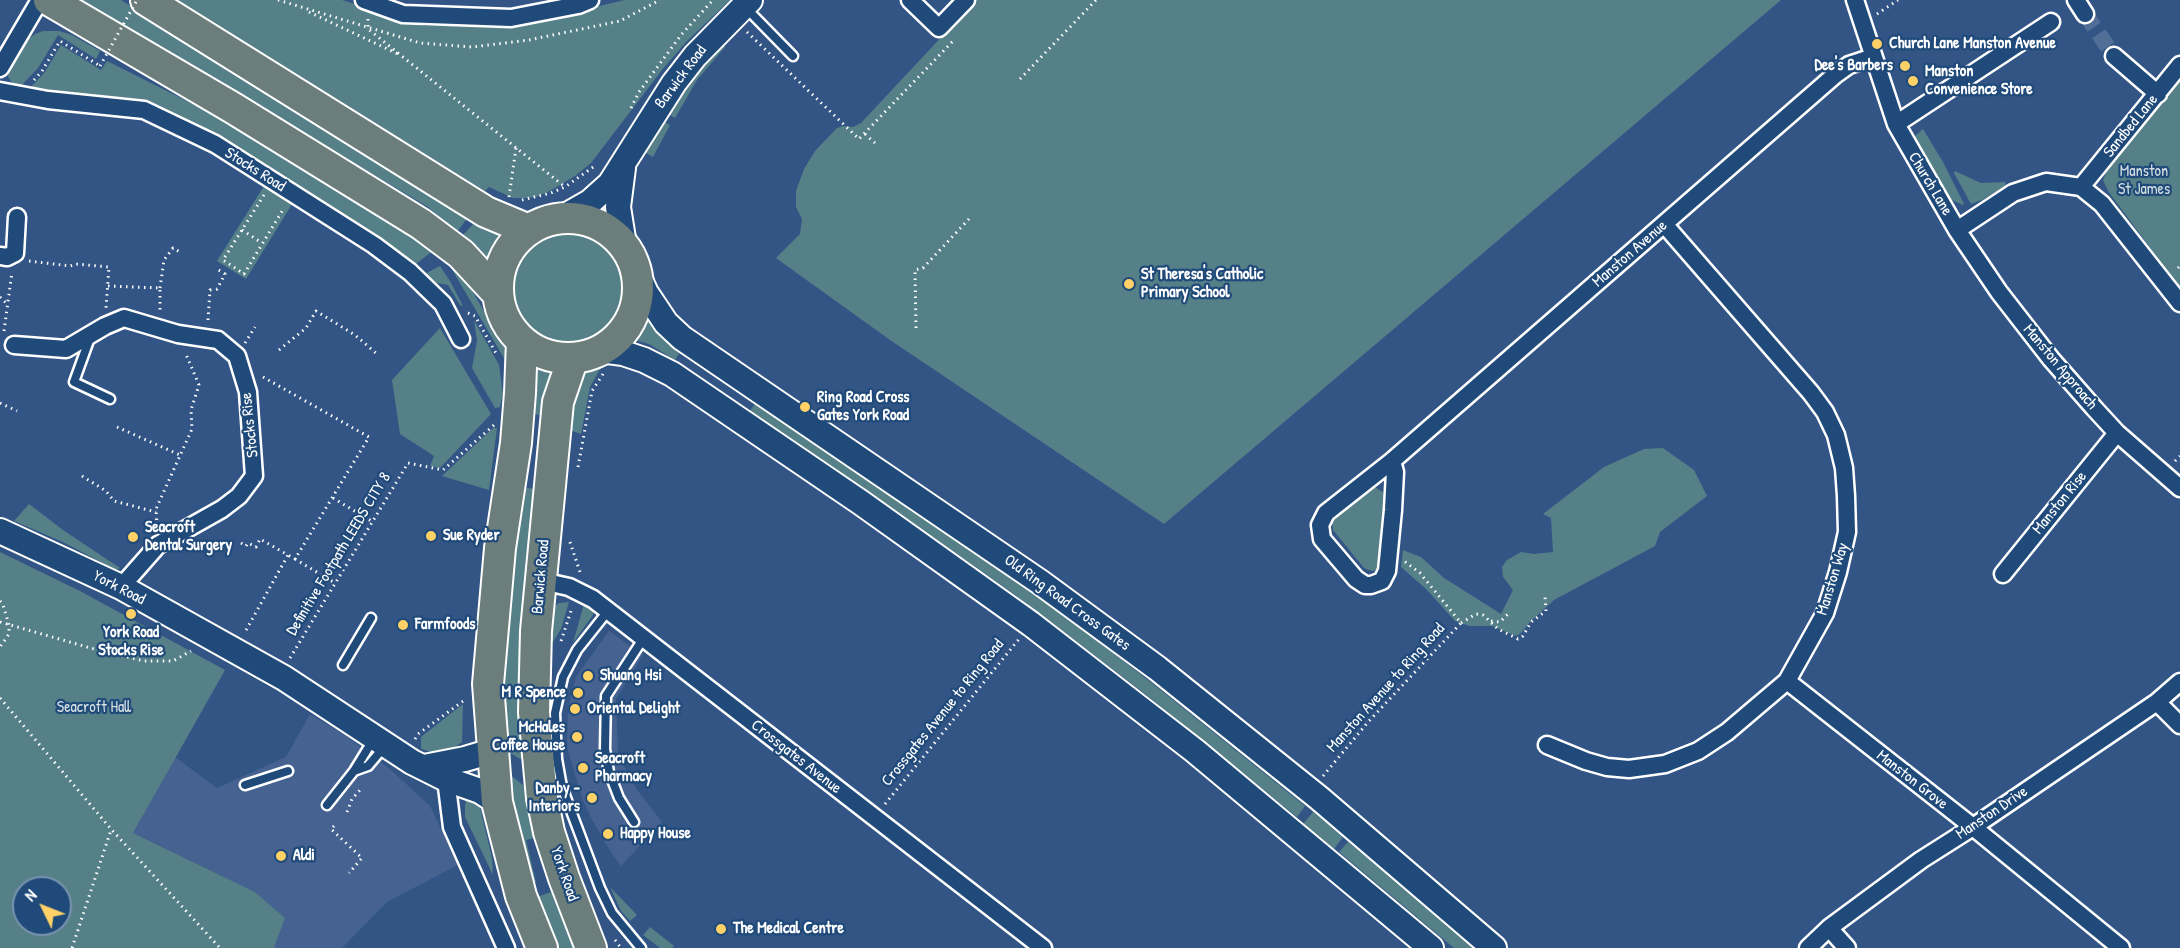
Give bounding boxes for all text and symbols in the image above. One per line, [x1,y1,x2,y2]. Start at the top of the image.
place label: Church Lane Manston Avenue [1889,34,2056,54]
marker: Church Lane Manston Avenue [1870,37,1884,51]
street label: Barwick Road [651,42,711,112]
place label: Dee's Barbers [1814,56,1893,76]
marker: Dee's Barbers [1898,59,1912,73]
place label: Manston Convenience Store [1925,62,2033,100]
marker: Manston Convenience Store [1906,74,1920,88]
street label: Sandbed Lane [2100,91,2162,161]
street label: Stocks Road [221,144,289,196]
street label: Church Lane [1904,149,1956,219]
park label: Manston St James [2118,162,2170,200]
street label: Manston Avenue [1589,216,1671,292]
place label: St Theresa's Catholic Primary School [1141,265,1263,303]
marker: St Theresa's Catholic Primary School [1122,277,1136,291]
street label: Manston Approach [2019,320,2101,414]
place label: Ring Road Cross Gates York Road [817,388,909,426]
street label: Stocks Rise [237,391,263,459]
marker: Ring Road Cross Gates York Road [798,400,812,414]
street label: Manston Rise [2029,468,2091,538]
street label: Definitive Footpath LEEDS CITY 8 [283,469,395,639]
place label: Seacroft Dental Surgery [145,518,232,556]
place label: Sue Ryder [443,526,500,546]
marker: Sue Ryder [424,529,438,543]
marker: Seacroft Dental Surgery [126,530,140,544]
street label: Barwick Road [528,539,554,615]
street label: Manston Way [1813,540,1853,618]
street label: Old Ring Road Cross Gates [1000,551,1134,655]
street label: York Road [90,567,148,609]
marker: York Road Stocks Rise [124,607,138,621]
place label: Farmfoods [415,615,475,635]
marker: Farmfoods [396,618,410,632]
street label: Manston Avenue to Ring Road [1323,620,1449,756]
place label: York Road Stocks Rise [98,623,164,661]
street label: Crossgates Avenue to Ring Road [878,636,1008,790]
place label: Shuang Hsi [600,666,662,686]
marker: Shuang Hsi [581,669,595,683]
place label: M R Spence [501,683,566,703]
marker: M R Spence [571,686,585,700]
park label: Seacroft Hall [57,698,131,718]
place label: Oriental Delight [587,699,680,719]
marker: Oriental Delight [568,702,582,716]
street label: Crossgates Avenue [747,716,845,798]
place label: McHales Coffee House [492,718,565,756]
marker: McHales Coffee House [570,730,584,744]
street label: Manston Grove [1873,746,1951,814]
place label: Seacroft Pharmacy [595,749,652,787]
marker: Seacroft Pharmacy [576,761,590,775]
place label: Danby - Interiors [529,779,580,817]
street label: Manston Drive [1953,782,2031,844]
marker: Danby - Interiors [585,791,599,805]
place label: Happy House [620,824,691,844]
marker: Happy House [601,827,615,841]
street label: York Road [546,844,582,904]
place label: Aldi [293,846,315,866]
marker: Aldi [274,849,288,863]
north arrow [12,876,72,936]
text: N [19,884,41,906]
place label: The Medical Centre [733,919,844,939]
marker: The Medical Centre [714,922,728,936]

